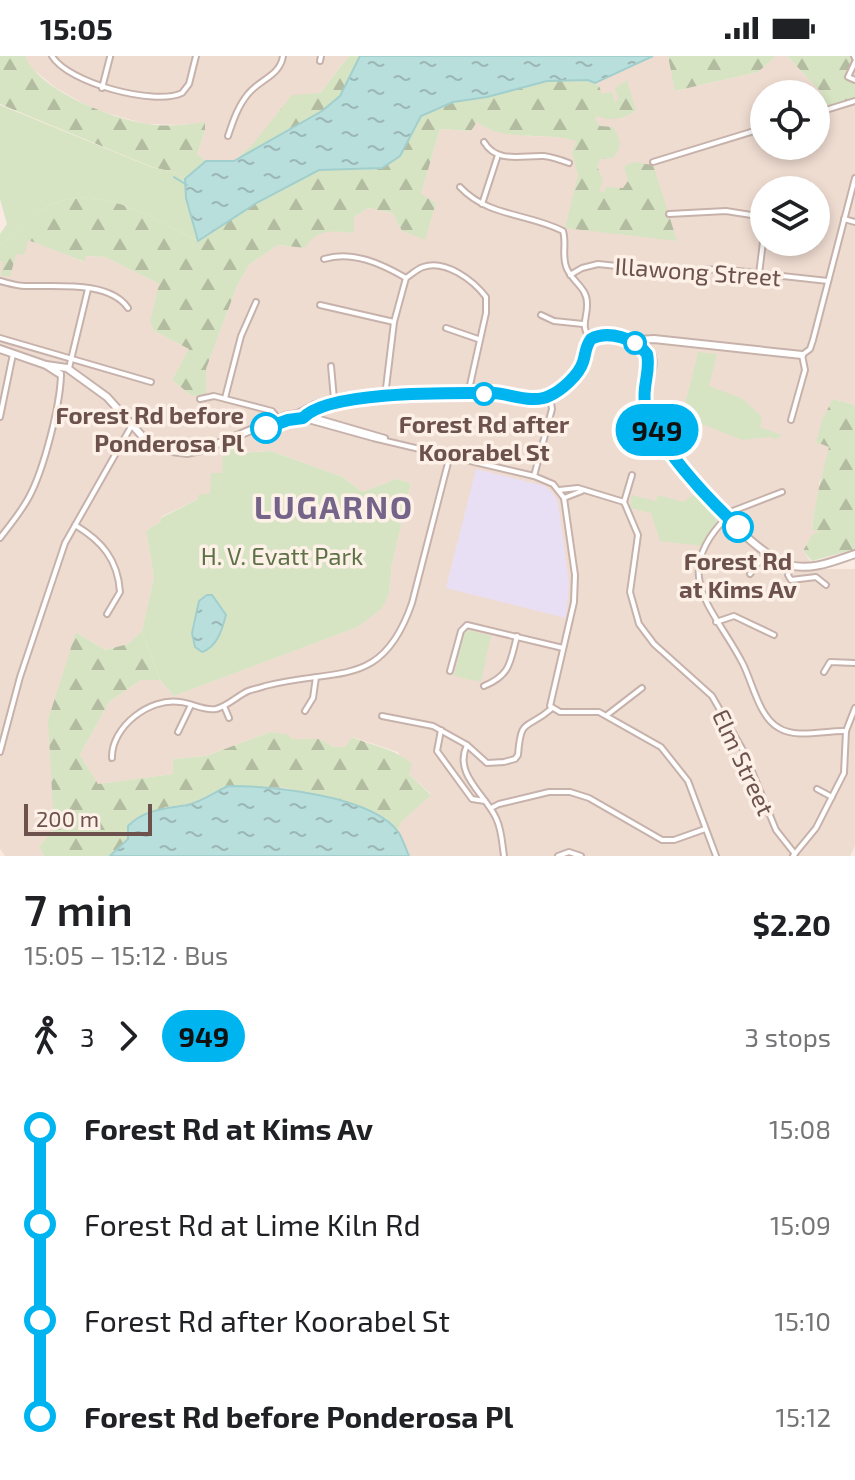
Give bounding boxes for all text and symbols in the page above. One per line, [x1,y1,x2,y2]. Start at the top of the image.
text: 15:05 [40,10,113,46]
map controls [750,80,830,256]
button: locate [750,80,830,160]
button: layers [750,176,830,256]
street label: Illawong Street [614,251,782,291]
unlabelled marker [624,332,646,354]
marker: Forest Rd after Koorabel St [473,383,495,405]
place label: Forest Rd before Ponderosa Pl [55,400,244,457]
line badge: 949 [611,404,703,456]
place label: Forest Rd after Koorabel St [399,409,570,466]
marker: Forest Rd before Ponderosa Pl [251,413,281,443]
text: 949 [632,413,682,447]
district label: LUGARNO [254,487,414,525]
marker: Forest Rd at Kims Av [723,512,753,542]
park label: H. V. Evatt Park [201,541,363,570]
place label: Forest Rd at Kims Av [679,546,797,603]
street label: Elm Street [707,704,781,820]
scale bar [24,800,152,836]
text: 200 m [36,805,99,831]
text: 7 min [24,882,133,935]
text: $2.20 [752,906,831,942]
text: 15:05 – 15:12 · Bus [24,939,228,970]
icon: walk [24,1014,68,1058]
icon: forward [106,1014,150,1058]
text: 949 [178,1019,229,1053]
text: 3 [80,1021,94,1052]
text: 3 stops [745,1021,831,1052]
text: Forest Rd at Kims Av [84,1110,373,1146]
text: 15:08 [769,1113,831,1144]
text: Forest Rd at Lime Kiln Rd [84,1206,421,1242]
text: 15:09 [770,1209,831,1240]
text: Forest Rd after Koorabel St [84,1302,450,1338]
text: 15:10 [775,1305,831,1336]
text: Forest Rd before Ponderosa Pl [84,1398,513,1434]
text: 15:12 [776,1401,831,1432]

